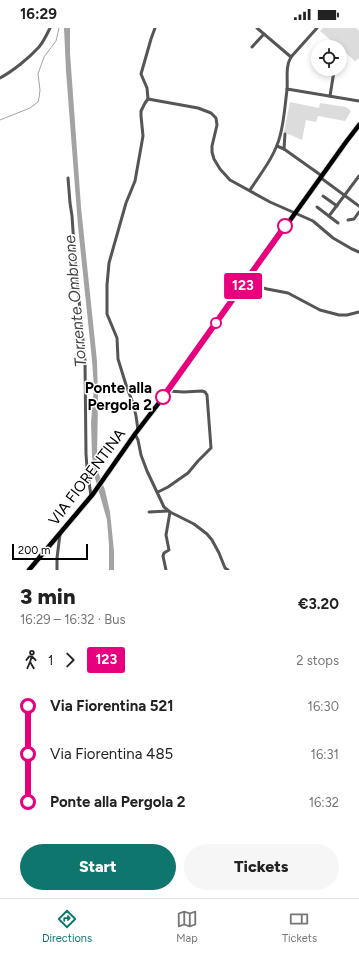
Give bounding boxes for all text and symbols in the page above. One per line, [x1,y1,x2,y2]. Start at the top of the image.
text: 16:29 [20,5,57,23]
map controls [311,40,347,76]
button: locate [311,40,347,76]
unlabelled marker [277,218,293,234]
water label: Torrente Ombrone [60,234,90,368]
line badge: 123 [220,273,266,299]
text: 123 [232,277,254,294]
unlabelled marker [210,317,222,329]
place label: Ponte alla Pergola 2 [85,379,152,414]
marker: Ponte alla Pergola 2 [155,389,171,405]
street label: VIA FIORENTINA [45,425,129,529]
scale bar [12,542,88,561]
text: 200 m [18,544,50,557]
text: 3 min [20,583,76,610]
text: €3.20 [298,595,339,613]
text: 16:29 – 16:32 · Bus [20,612,126,627]
icon: walk [20,649,42,671]
icon: forward [59,649,81,671]
text: 123 [95,651,117,668]
text: 1 [48,653,53,668]
text: 2 stops [296,653,339,668]
text: Via Fiorentina 521 [50,697,174,715]
text: 16:30 [308,699,339,714]
text: Via Fiorentina 485 [50,745,173,763]
text: 16:31 [311,747,339,762]
text: Ponte alla Pergola 2 [50,793,185,811]
text: 16:32 [309,795,339,810]
button: Start [20,844,176,890]
button: Tickets [184,844,339,890]
tab: Directions [42,908,92,945]
tab: Map [176,908,198,945]
tab: Tickets [282,908,317,945]

